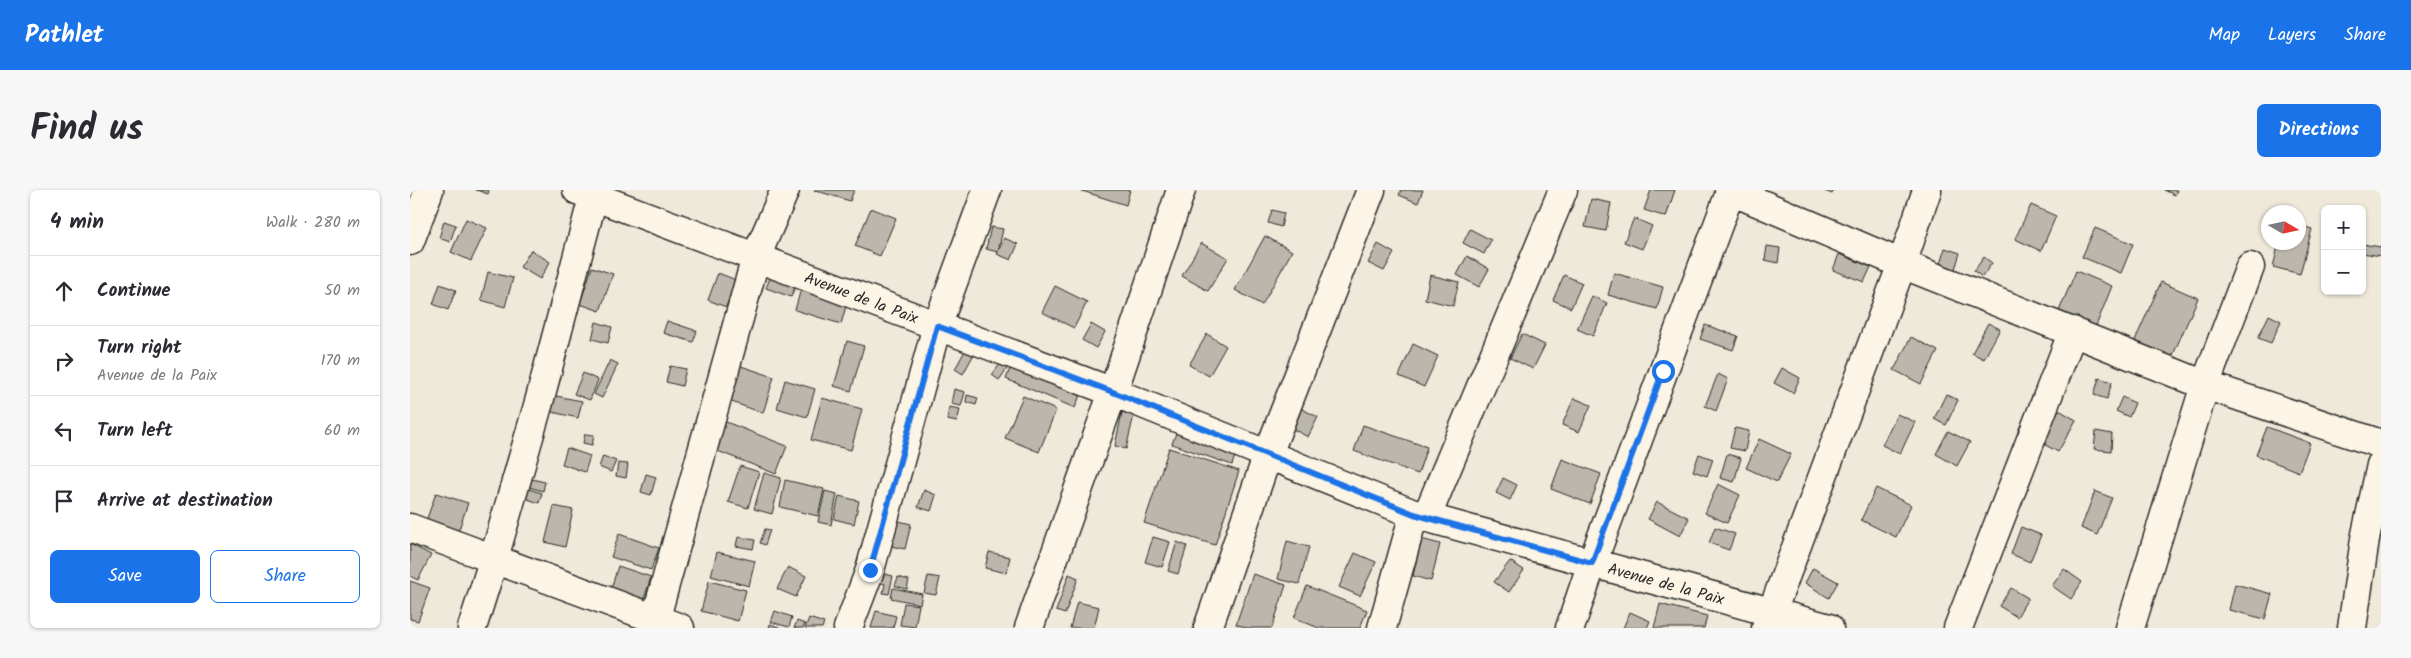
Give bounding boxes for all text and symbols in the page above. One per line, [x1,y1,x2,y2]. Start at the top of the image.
text: Pathlet [25,16,104,55]
text: Map [2209,21,2240,50]
text: Layers [2268,21,2316,50]
text: Share [2344,21,2386,50]
text: Find us [30,102,143,158]
button: Directions [2257,104,2381,157]
north arrow [2261,205,2306,250]
map controls [2321,205,2366,295]
button: + [2321,205,2366,250]
text: 4 min [50,206,104,239]
text: Walk · 280 m [266,210,360,235]
button: − [2321,250,2366,295]
street label: Avenue de la Paix [800,266,923,332]
text: Continue [97,276,170,306]
icon: ahead [50,277,78,305]
text: 50 m [324,278,360,303]
text: Turn right [97,333,182,363]
icon: right [50,347,78,375]
text: 170 m [320,348,360,373]
route start [1652,360,1675,383]
text: Avenue de la Paix [97,363,217,388]
text: Turn left [97,416,172,446]
icon: left [50,417,78,445]
text: 60 m [324,418,360,443]
text: Arrive at destination [97,486,273,516]
icon: arrive [50,487,78,515]
button: Save [50,550,200,603]
button: Share [210,550,360,603]
street label: Avenue de la Paix [1605,557,1728,613]
route end [859,559,882,582]

